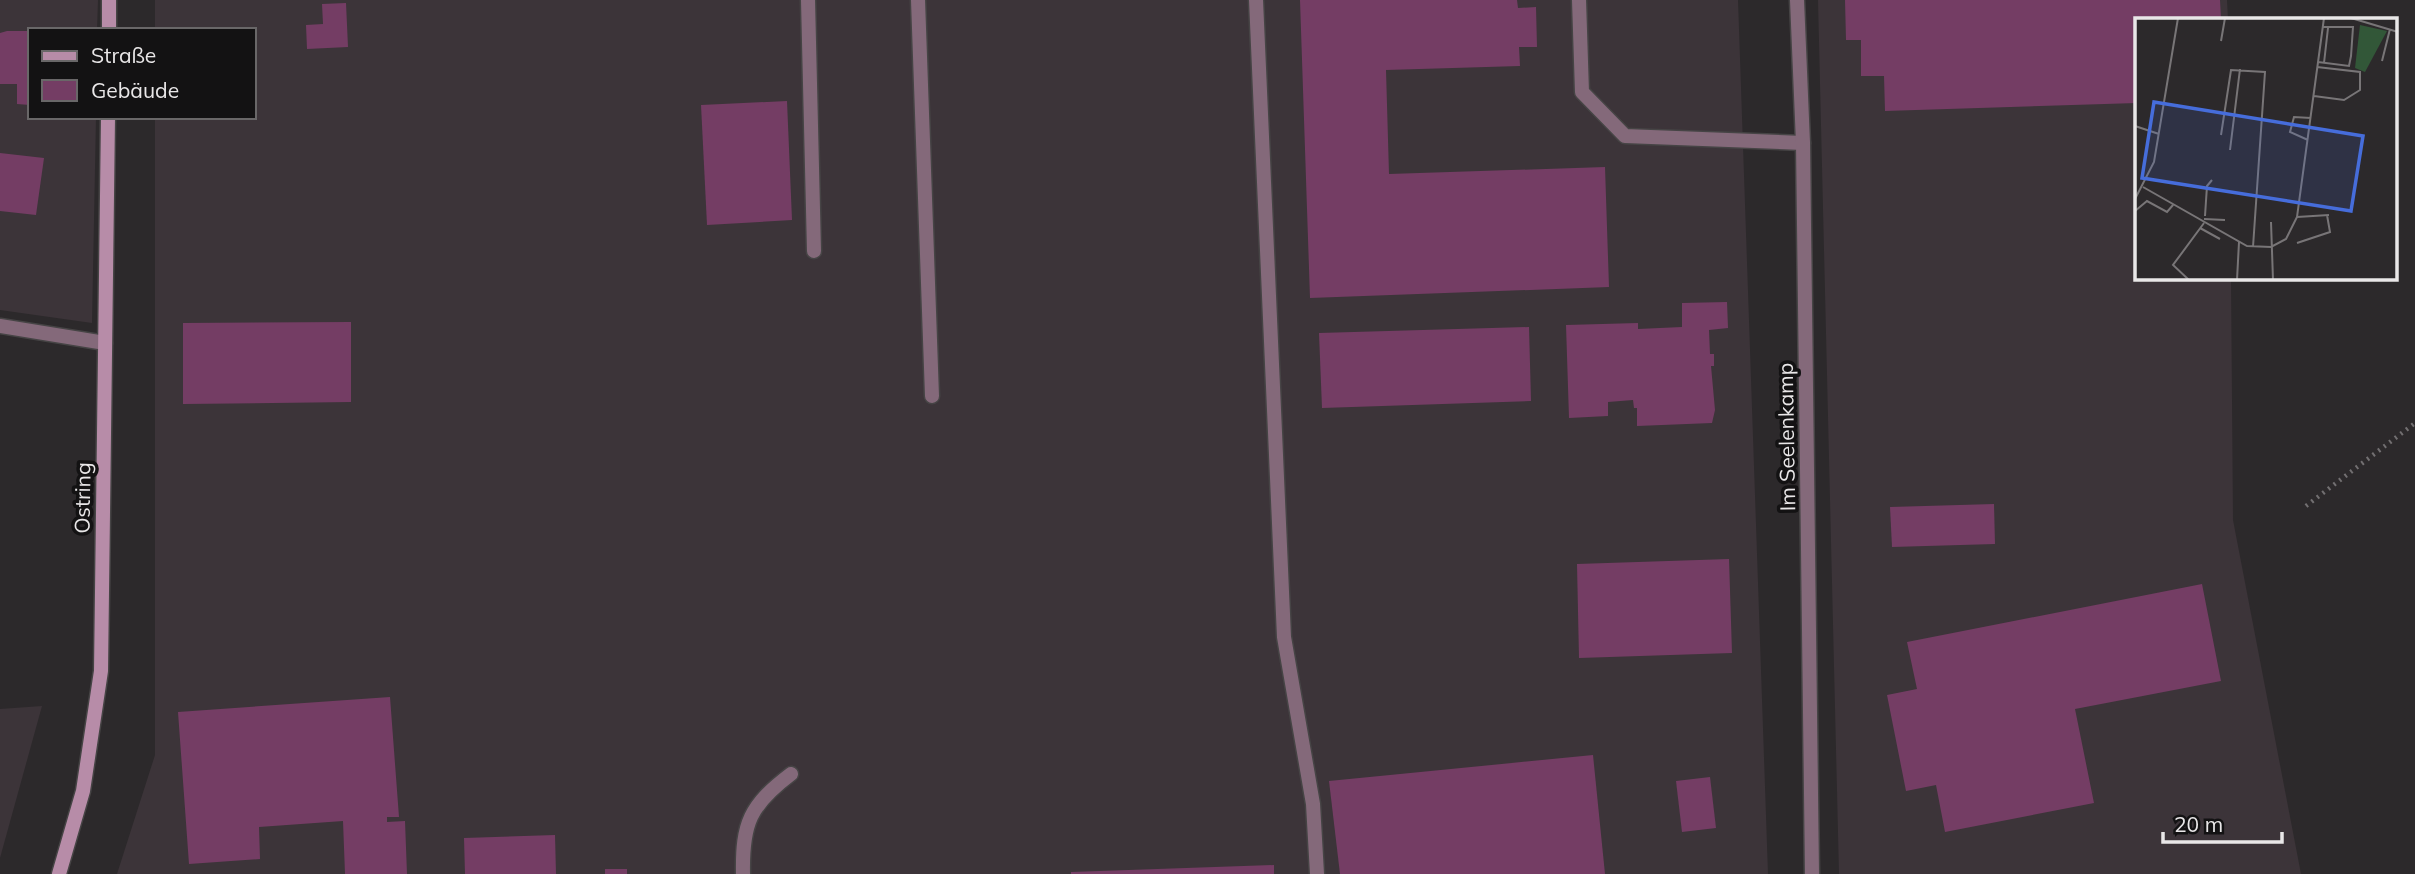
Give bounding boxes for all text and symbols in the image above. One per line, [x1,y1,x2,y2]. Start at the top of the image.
inset map [2135,18,2398,280]
legend [28,28,256,119]
text: Straße [91,42,156,68]
text: Gebäude [91,77,179,103]
street label: Im Seelenkamp [1772,363,1800,511]
street label: Ostring [68,462,96,534]
scale bar [2163,800,2282,844]
text: 20 m [2174,811,2223,837]

